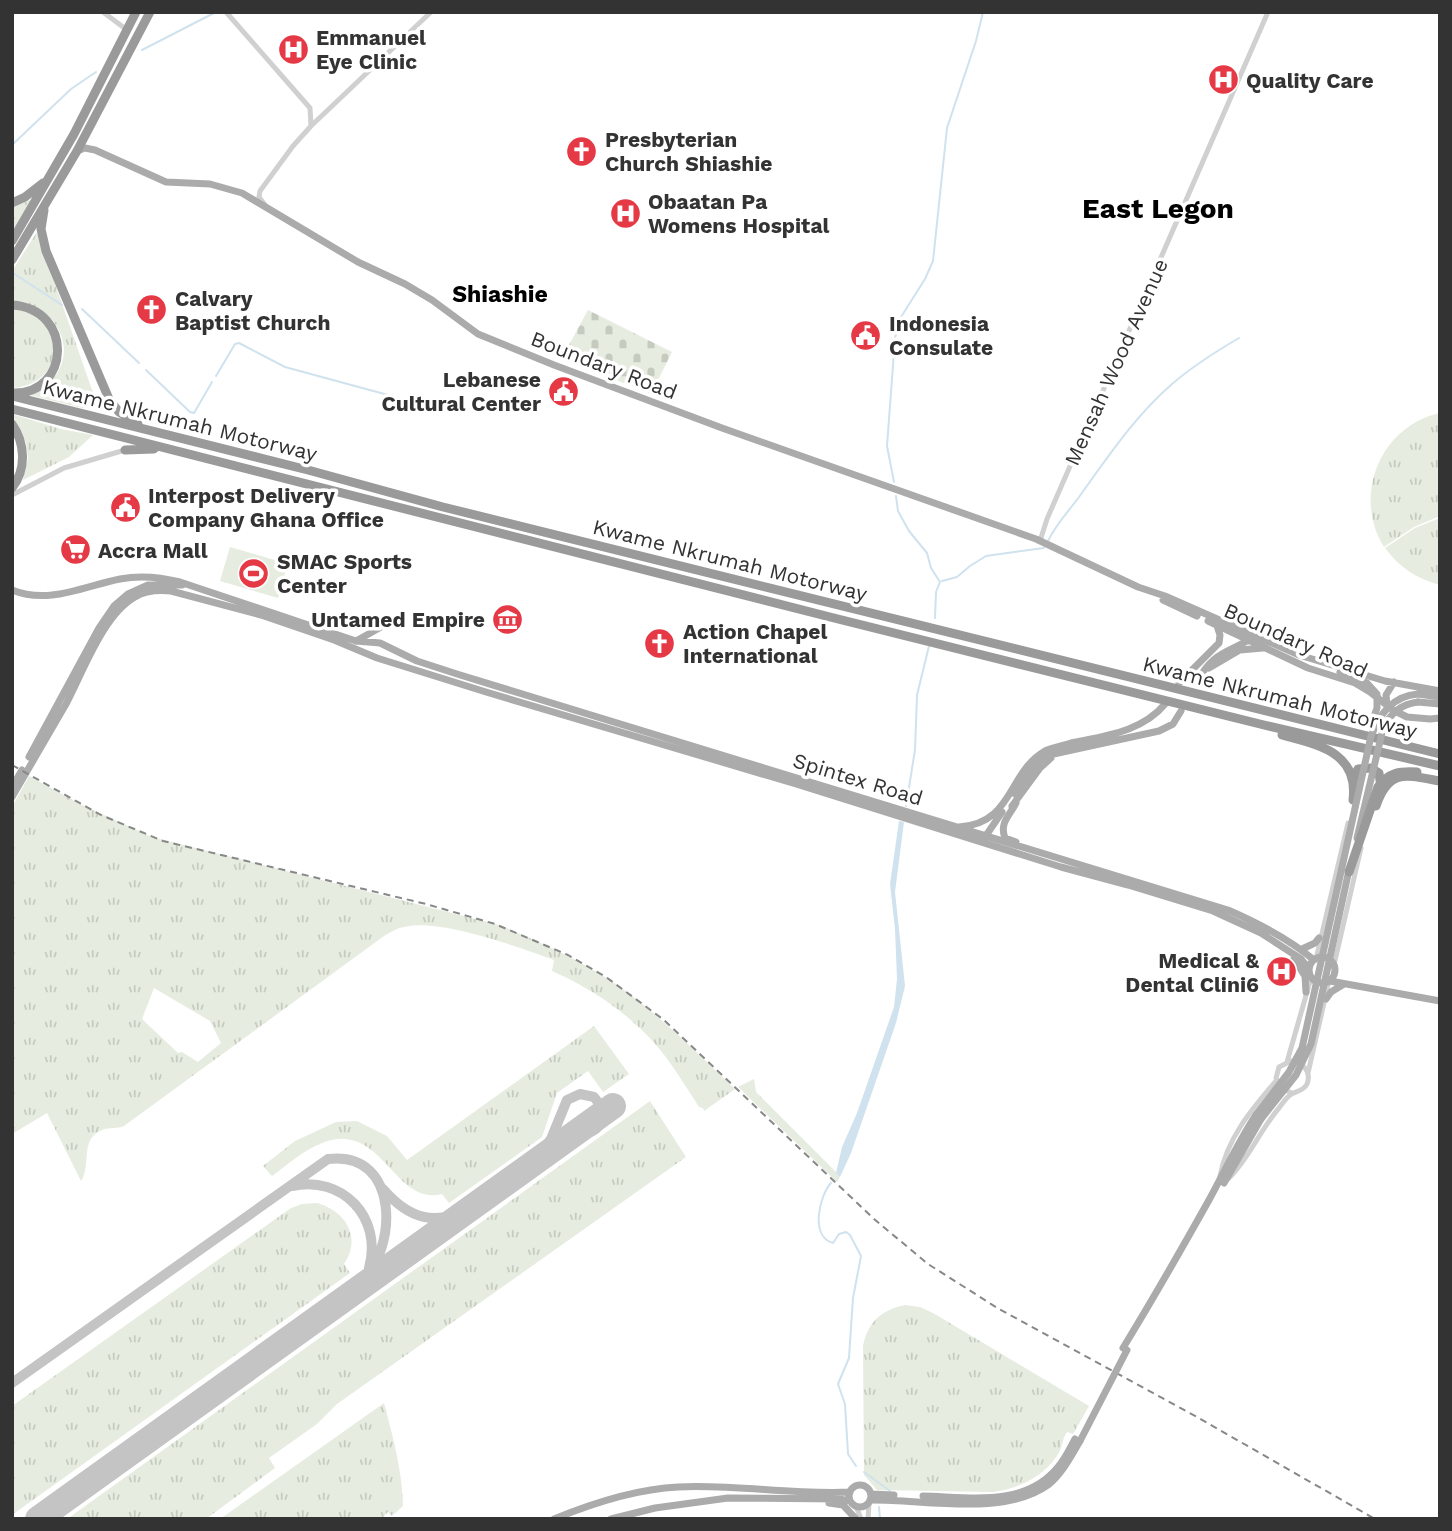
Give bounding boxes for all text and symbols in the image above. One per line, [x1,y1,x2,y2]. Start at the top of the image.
place label: Emmanuel Eye Clinic [316,25,426,74]
hospital icon: Emmanuel Eye Clinic [276,32,310,66]
hospital icon: Quality Care [1206,63,1240,97]
place label: Quality Care [1246,68,1374,93]
place label: Presbyterian Church Shiashie [605,127,772,176]
church icon: Presbyterian Church Shiashie [565,134,599,168]
place label: Obaatan Pa Womens Hospital [648,189,830,238]
district label: East Legon [1082,192,1234,225]
hospital icon: Obaatan Pa Womens Hospital [608,196,642,230]
street label: Mensah Wood Avenue [1059,255,1173,469]
district label: Shiashie [452,281,548,308]
place label: Calvary Baptist Church [175,286,330,335]
church icon: Calvary Baptist Church [135,293,169,327]
place label: Indonesia Consulate [889,311,993,360]
public building icon: Indonesia Consulate [849,318,883,352]
street label: Boundary Road [527,326,681,404]
place label: Lebanese Cultural Center [382,367,541,416]
street label: Kwame Nkrumah Motorway [40,374,320,466]
public building icon: Lebanese Cultural Center [547,374,581,408]
place label: Interpost Delivery Company Ghana Office [148,483,384,532]
public building icon: Interpost Delivery Company Ghana Office [108,490,142,524]
street label: Kwame Nkrumah Motorway [590,514,870,606]
supermarket icon: Accra Mall [58,533,92,567]
place label: Accra Mall [98,538,208,563]
place label: SMAC Sports Center [277,549,412,598]
sports icon: SMAC Sports Center [237,556,271,590]
street label: Boundary Road [1220,597,1372,683]
museum icon: Untamed Empire [491,602,525,636]
place label: Untamed Empire [311,607,485,632]
place label: Action Chapel International [683,619,828,668]
church icon: Action Chapel International [643,626,677,660]
street label: Kwame Nkrumah Motorway [1140,651,1420,743]
street label: Spintex Road [790,747,926,811]
place label: Medical & Dental Clini6 [1125,948,1259,997]
hospital icon: Medical & Dental Clini6 [1265,955,1299,989]

